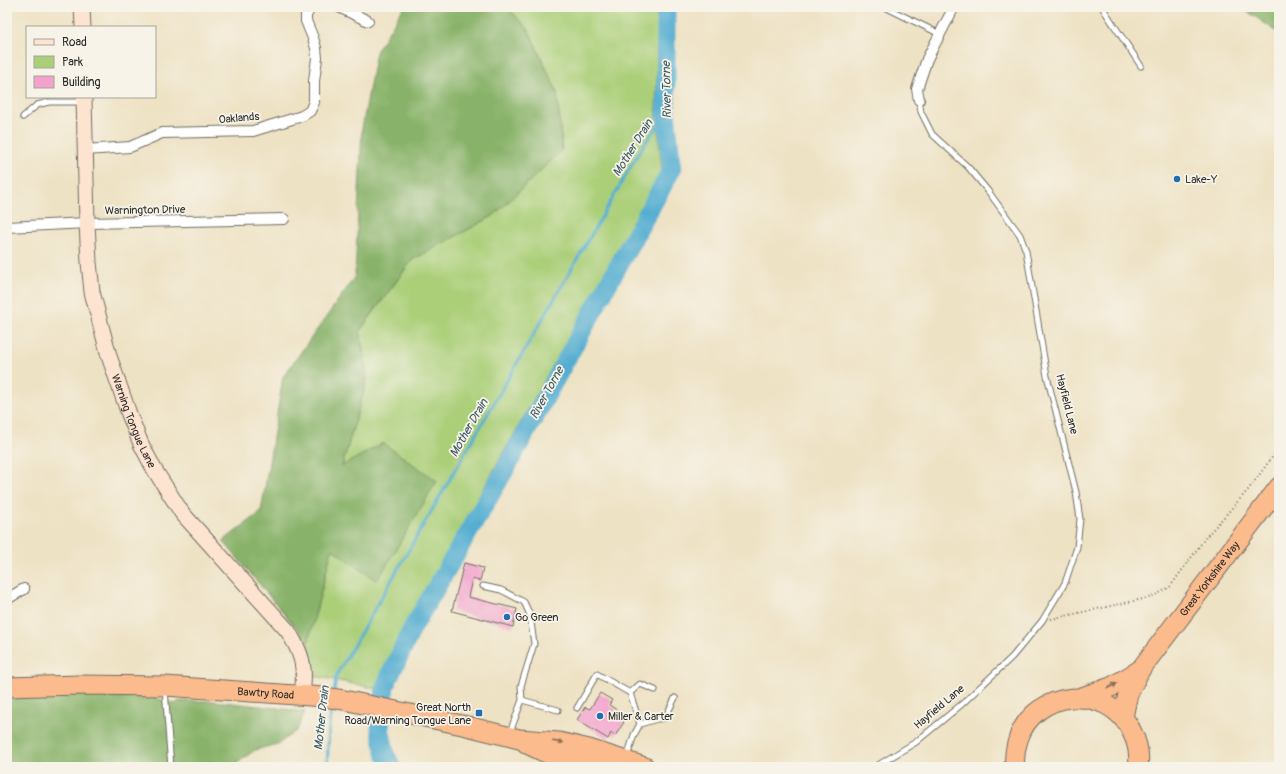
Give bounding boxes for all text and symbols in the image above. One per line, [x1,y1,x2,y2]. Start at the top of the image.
legend [26,26,156,98]
text: Road [62,35,87,50]
text: Park [62,55,83,70]
water label: River Torne [659,60,675,119]
text: Building [62,75,101,90]
street label: Oaklands [218,110,260,126]
water label: Mother Drain [610,116,657,179]
place label: Lake-Y [1185,173,1218,186]
marker: Lake-Y [1172,174,1182,184]
street label: Warnington Drive [105,203,186,217]
water label: River Torne [527,363,568,422]
street label: Warning Tongue Lane [109,372,159,470]
street label: Hayfield Lane [1053,373,1081,436]
water label: Mother Drain [446,395,492,460]
street label: Great Yorkshire Way [1177,538,1242,619]
place label: Go Green [515,611,558,624]
marker: Go Green [502,612,512,622]
street label: Hayfield Lane [911,682,967,732]
one-way arrow [1106,683,1118,689]
water label: Mother Drain [311,684,333,751]
street label: Bawtry Road [237,685,295,701]
place label: Great North Road/Warning Tongue Lane [344,701,472,727]
marker: Great North Road/Warning Tongue Lane [474,708,484,718]
place label: Miller & Carter [608,710,674,723]
marker: Miller & Carter [595,711,605,721]
one-way arrow [552,739,564,745]

